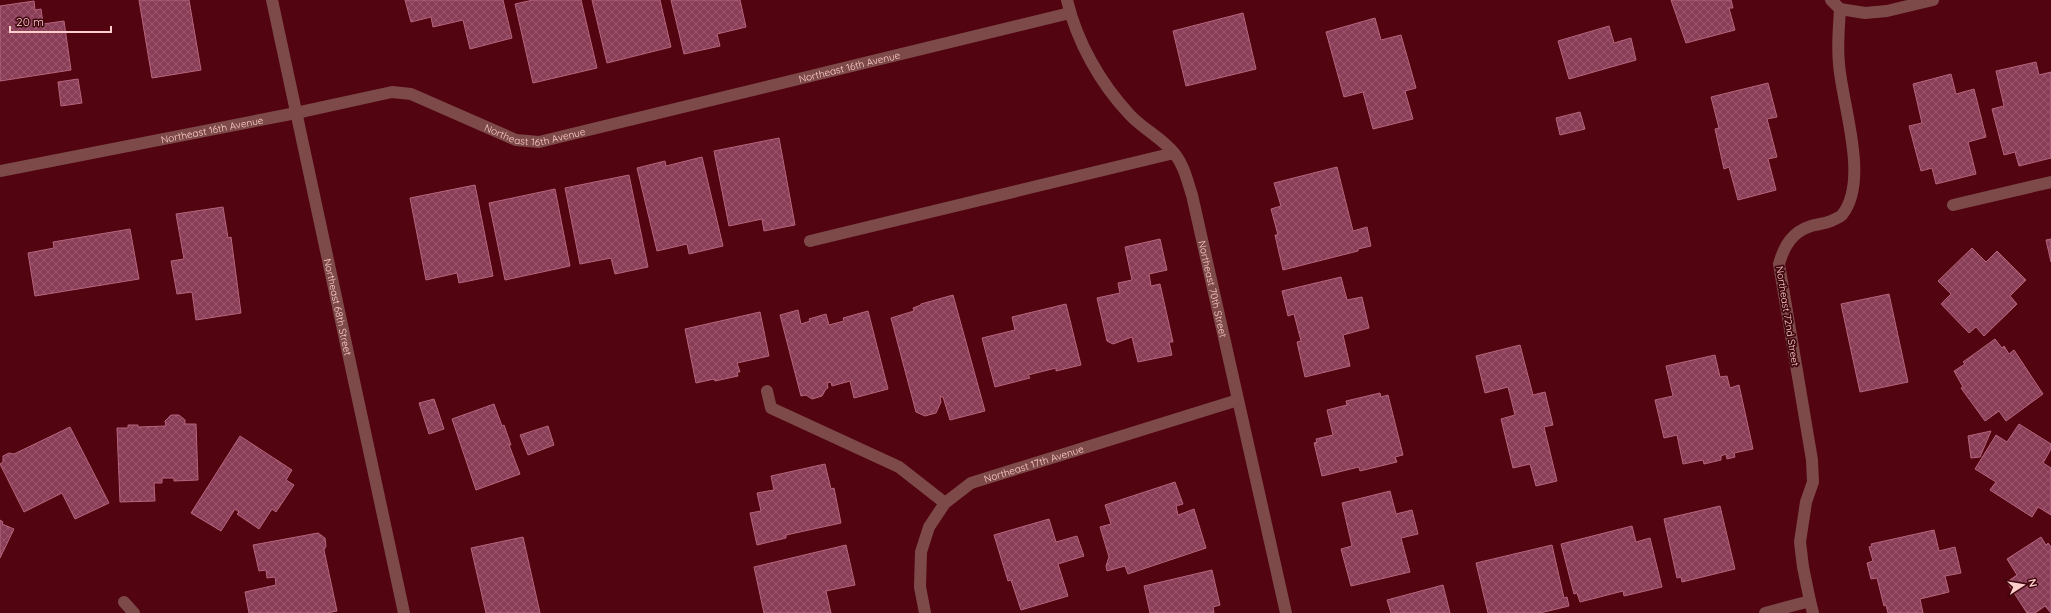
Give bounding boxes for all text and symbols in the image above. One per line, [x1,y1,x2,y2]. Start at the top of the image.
scale bar [10,8,111,34]
text: 20 m [16,14,44,29]
street label: Northeast 16th Avenue [797,48,902,86]
street label: Northeast 16th Avenue [160,114,265,146]
street label: Northeast 16th Avenue [482,121,587,149]
street label: Northeast 70th Street [1195,239,1230,339]
street label: Northeast 68th Street [321,257,354,357]
street label: Northeast 72nd Street [1773,265,1802,368]
street label: Northeast 17th Avenue [982,442,1086,486]
north arrow [2003,565,2043,605]
text: N [2025,578,2040,588]

